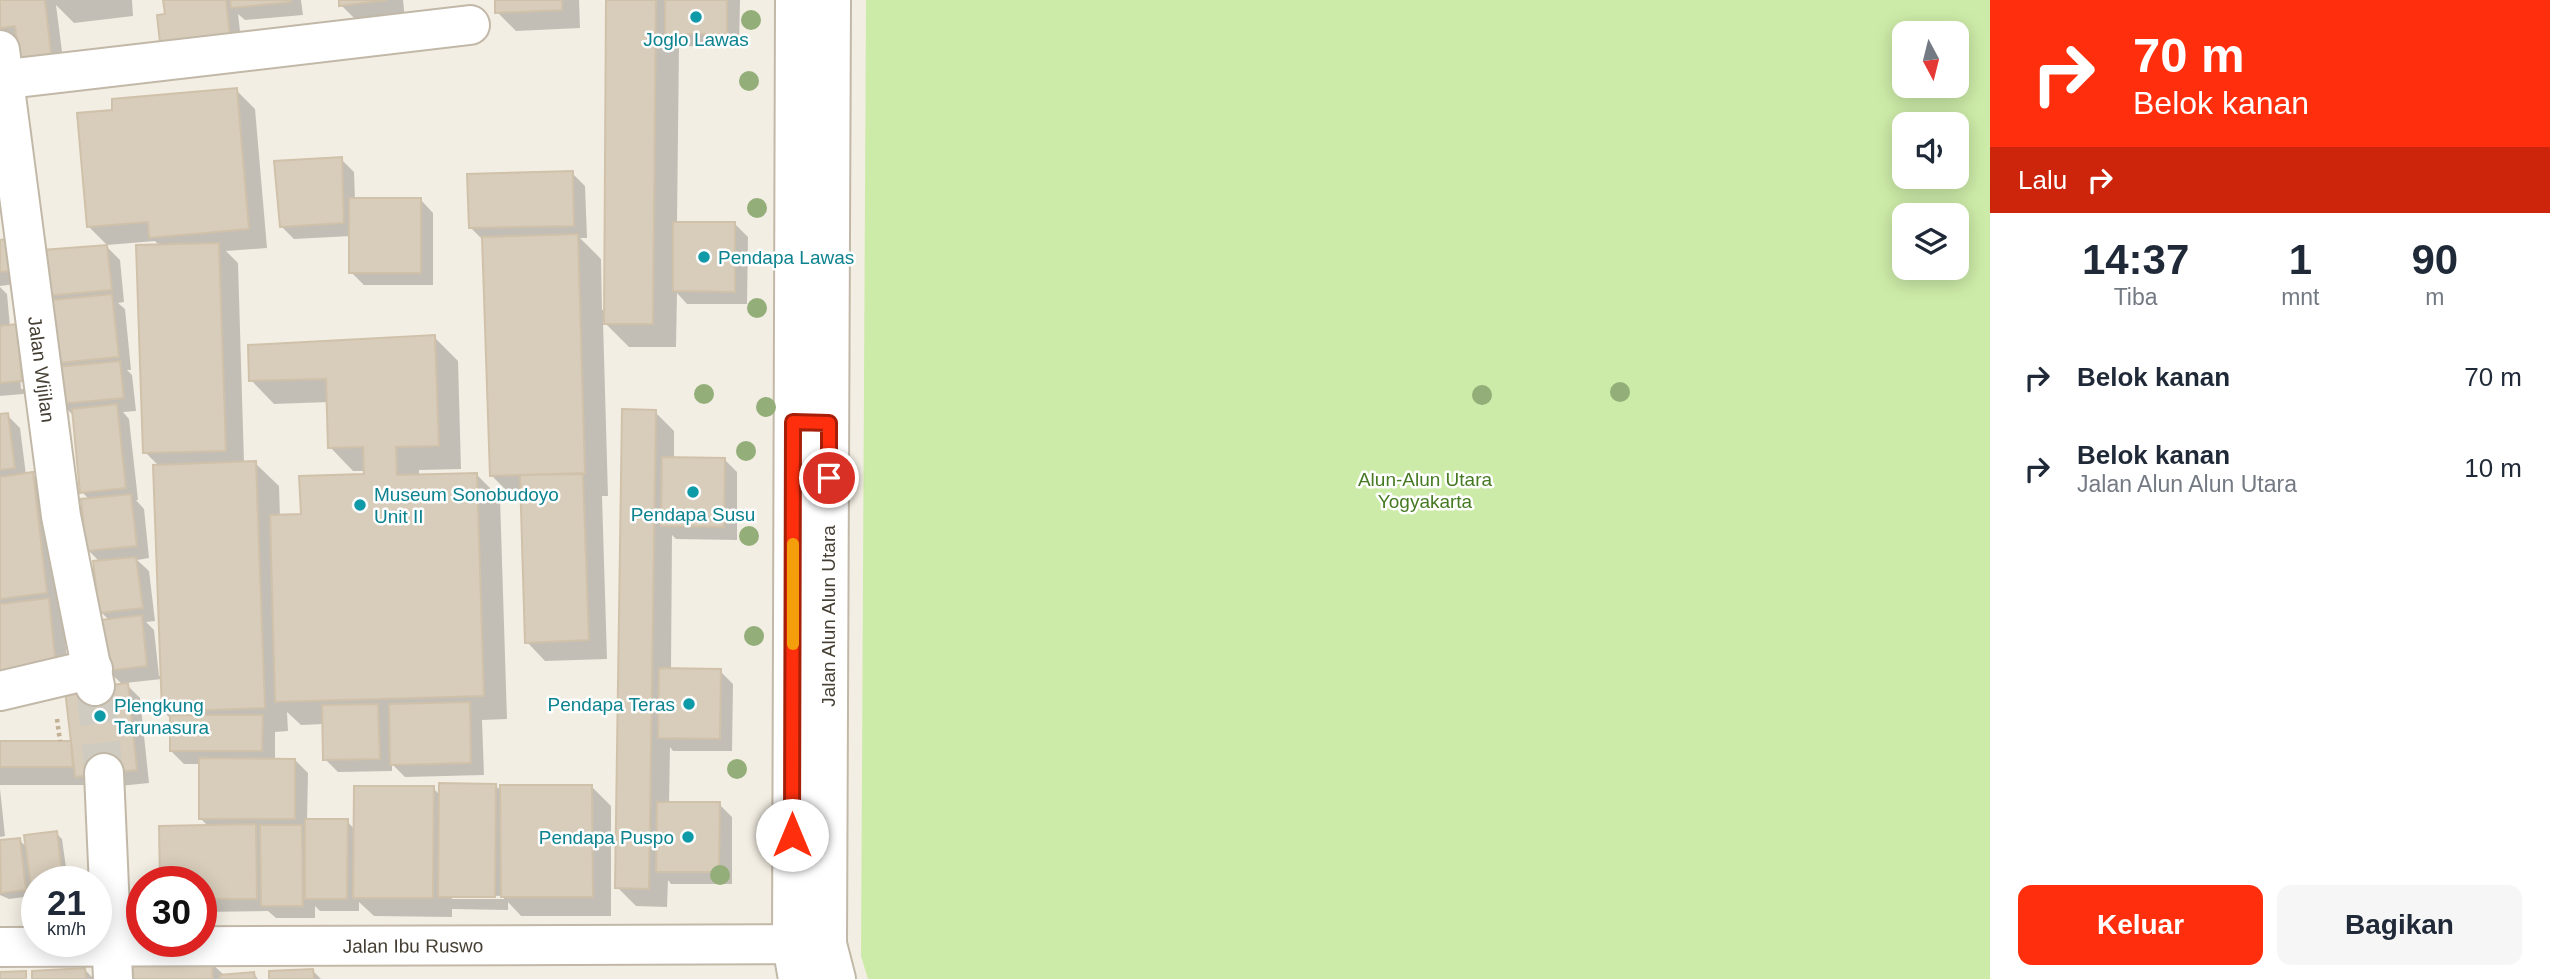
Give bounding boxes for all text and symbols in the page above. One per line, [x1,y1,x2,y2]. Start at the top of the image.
marker: Joglo Lawas [688,9,704,25]
north arrow [1892,21,1969,98]
map controls [1892,21,1969,280]
icon: right [2018,28,2109,119]
text: 70 m [2133,28,2245,82]
place label: Joglo Lawas [643,29,749,50]
text: Belok kanan [2133,85,2309,121]
button: sound [1892,112,1969,189]
icon: right [2081,161,2119,199]
text: Lalu [2018,165,2067,195]
button: layers [1892,203,1969,280]
text: 14:37 [2082,236,2189,283]
text: 1 [2289,236,2312,283]
text: 90 [2411,236,2458,283]
place label: Pendapa Lawas [718,247,854,268]
marker: Pendapa Lawas [696,249,712,265]
text: Tiba [2114,284,2158,310]
text: mnt [2281,284,2320,310]
text: m [2425,284,2444,310]
street label: Jalan Wijilan [24,315,59,424]
icon: right [2018,359,2056,397]
text: Belok kanan [2077,362,2230,392]
text: 70 m [2464,362,2522,392]
text: Belok kanan [2077,440,2230,470]
pin [799,448,859,508]
icon: right [2018,450,2056,488]
text: 10 m [2464,453,2522,483]
icon: arrive [810,459,848,497]
park label: Alun-Alun Utara Yogyakarta [1358,469,1492,512]
text: Jalan Alun Alun Utara [2077,471,2297,497]
place label: Museum Sonobudoyo Unit II [374,484,559,527]
marker: Pendapa Susu [685,484,701,500]
marker: Museum Sonobudoyo Unit II [352,497,368,513]
place label: Pendapa Susu [631,504,755,525]
street label: Jalan Alun Alun Utara [818,525,839,707]
place label: Pendapa Teras [548,694,675,715]
place label: Plengkung Tarunasura [114,695,209,738]
marker: Pendapa Teras [681,696,697,712]
marker: Plengkung Tarunasura [92,708,108,724]
position arrow [755,798,829,872]
place label: Pendapa Puspo [539,827,674,848]
marker: Pendapa Puspo [680,829,696,845]
speed limit sign: 30 [126,866,217,957]
text: 21 [47,883,86,922]
button: Keluar [2018,885,2263,965]
button: Bagikan [2277,885,2522,965]
text: km/h [47,919,86,939]
street label: Jalan Ibu Ruswo [343,935,483,957]

